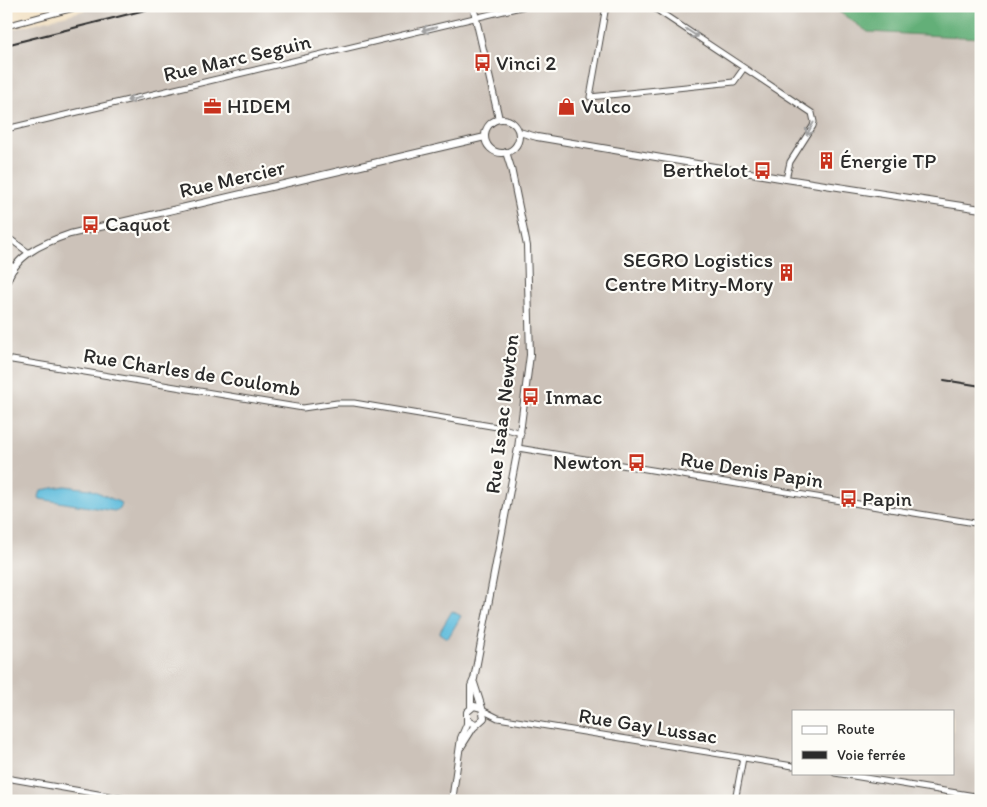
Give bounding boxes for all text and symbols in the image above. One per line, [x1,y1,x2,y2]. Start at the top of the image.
one-way arrow [421,25,437,34]
street label: Rue Marc Seguin [161,28,313,87]
one-way arrow [684,28,698,38]
place label: Vinci 2 [496,50,556,75]
bus stop icon: Vinci 2 [472,53,492,73]
place label: HIDEM [227,93,291,118]
place label: Vulco [581,93,631,118]
one-way arrow [127,95,143,104]
office icon: HIDEM [203,96,223,116]
shop icon: Vulco [557,96,577,116]
one-way arrow [805,122,815,137]
place label: Énergie TP [840,148,936,173]
building icon: Énergie TP [816,151,836,171]
street label: Rue Mercier [177,154,288,203]
place label: Berthelot [663,157,748,182]
bus stop icon: Berthelot [752,160,772,180]
place label: Caquot [105,211,170,236]
bus stop icon: Caquot [81,214,101,234]
place label: SEGRO Logistics Centre Mitry-Mory [605,247,773,296]
building icon: SEGRO Logistics Centre Mitry-Mory [777,262,797,282]
street label: Rue Isaac Newton [479,333,524,495]
street label: Rue Charles de Coulomb [82,342,303,401]
place label: Inmac [545,384,603,409]
bus stop icon: Inmac [521,387,541,407]
street label: Rue Denis Papin [679,446,826,493]
place label: Newton [553,449,622,474]
bus stop icon: Newton [626,452,646,472]
place label: Papin [862,486,912,511]
bus stop icon: Papin [838,489,858,509]
street label: Rue Gay Lussac [577,702,719,749]
legend [792,710,954,774]
text: Route [837,720,875,738]
text: Voie ferrée [837,746,906,764]

